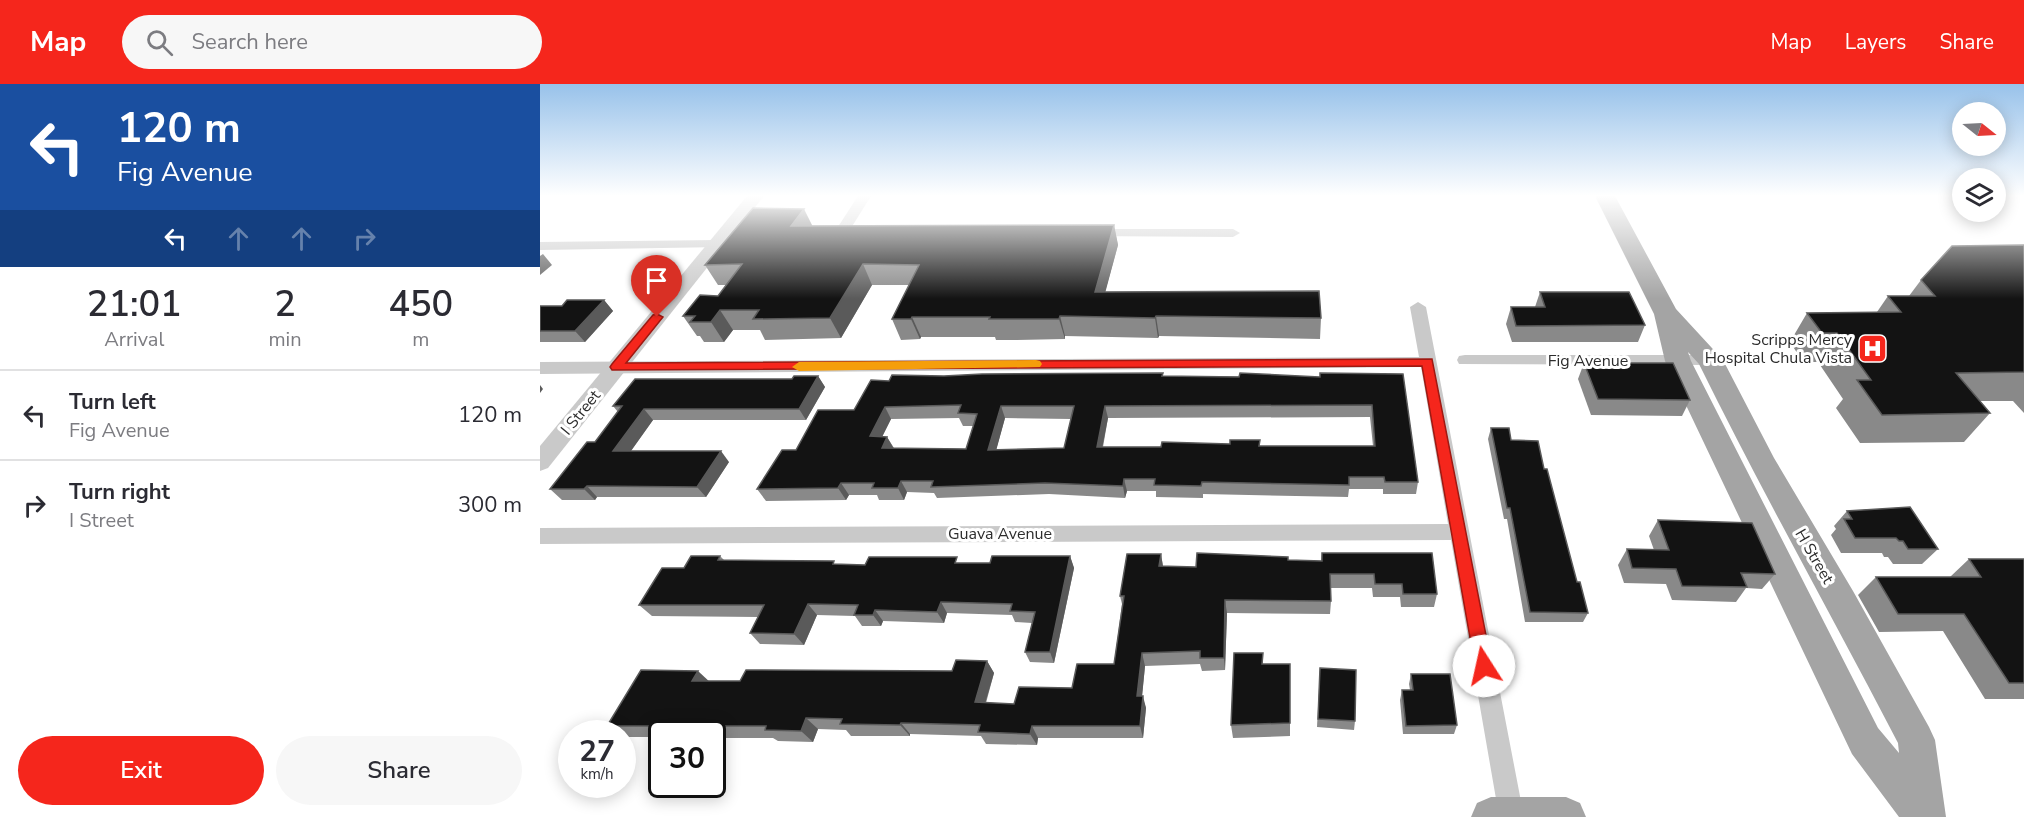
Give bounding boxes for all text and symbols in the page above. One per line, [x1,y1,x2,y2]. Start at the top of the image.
search box [122,15,542,69]
text: Map [30,23,86,61]
icon: search [143,26,176,59]
text: Search here [191,27,308,57]
text: Map [1770,28,1812,56]
text: Layers [1845,28,1906,56]
text: Share [1939,28,1994,56]
text: 120 m [117,100,241,157]
north arrow [1952,102,2006,156]
map controls [1952,102,2006,222]
icon: left [18,108,96,186]
text: Fig Avenue [117,154,253,191]
button: layers [1952,168,2006,222]
icon: left [159,222,192,255]
icon: ahead [222,222,255,255]
icon: ahead [285,222,318,255]
icon: right [348,222,381,255]
pin [631,255,682,317]
icon: arrive [640,264,673,297]
text: 21:01 [87,280,182,329]
text: 2 [274,280,296,329]
text: 450 [388,280,453,329]
text: Arrival [104,326,164,353]
text: min [269,326,302,353]
text: m [412,326,429,353]
place label: Scripps Mercy Hospital Chula Vista [1705,329,1853,369]
hospital icon: Scripps Mercy Hospital Chula Vista [1857,332,1889,364]
street label: Fig Avenue [1548,350,1628,372]
street label: I Street [556,385,606,440]
text: Turn left [69,387,156,417]
icon: left [18,399,51,432]
text: 120 m [458,400,522,430]
text: Fig Avenue [69,417,170,444]
text: Turn right [69,477,170,507]
icon: right [18,489,51,522]
text: 300 m [458,490,522,520]
text: I Street [69,507,134,534]
street label: Guava Avenue [948,523,1052,545]
street label: H Street [1790,525,1839,588]
position arrow [1452,634,1516,698]
speed limit sign: 30 [648,720,726,798]
text: 27 [579,731,615,772]
button: Exit [18,736,264,805]
button: Share [276,736,522,805]
text: km/h [580,764,614,784]

